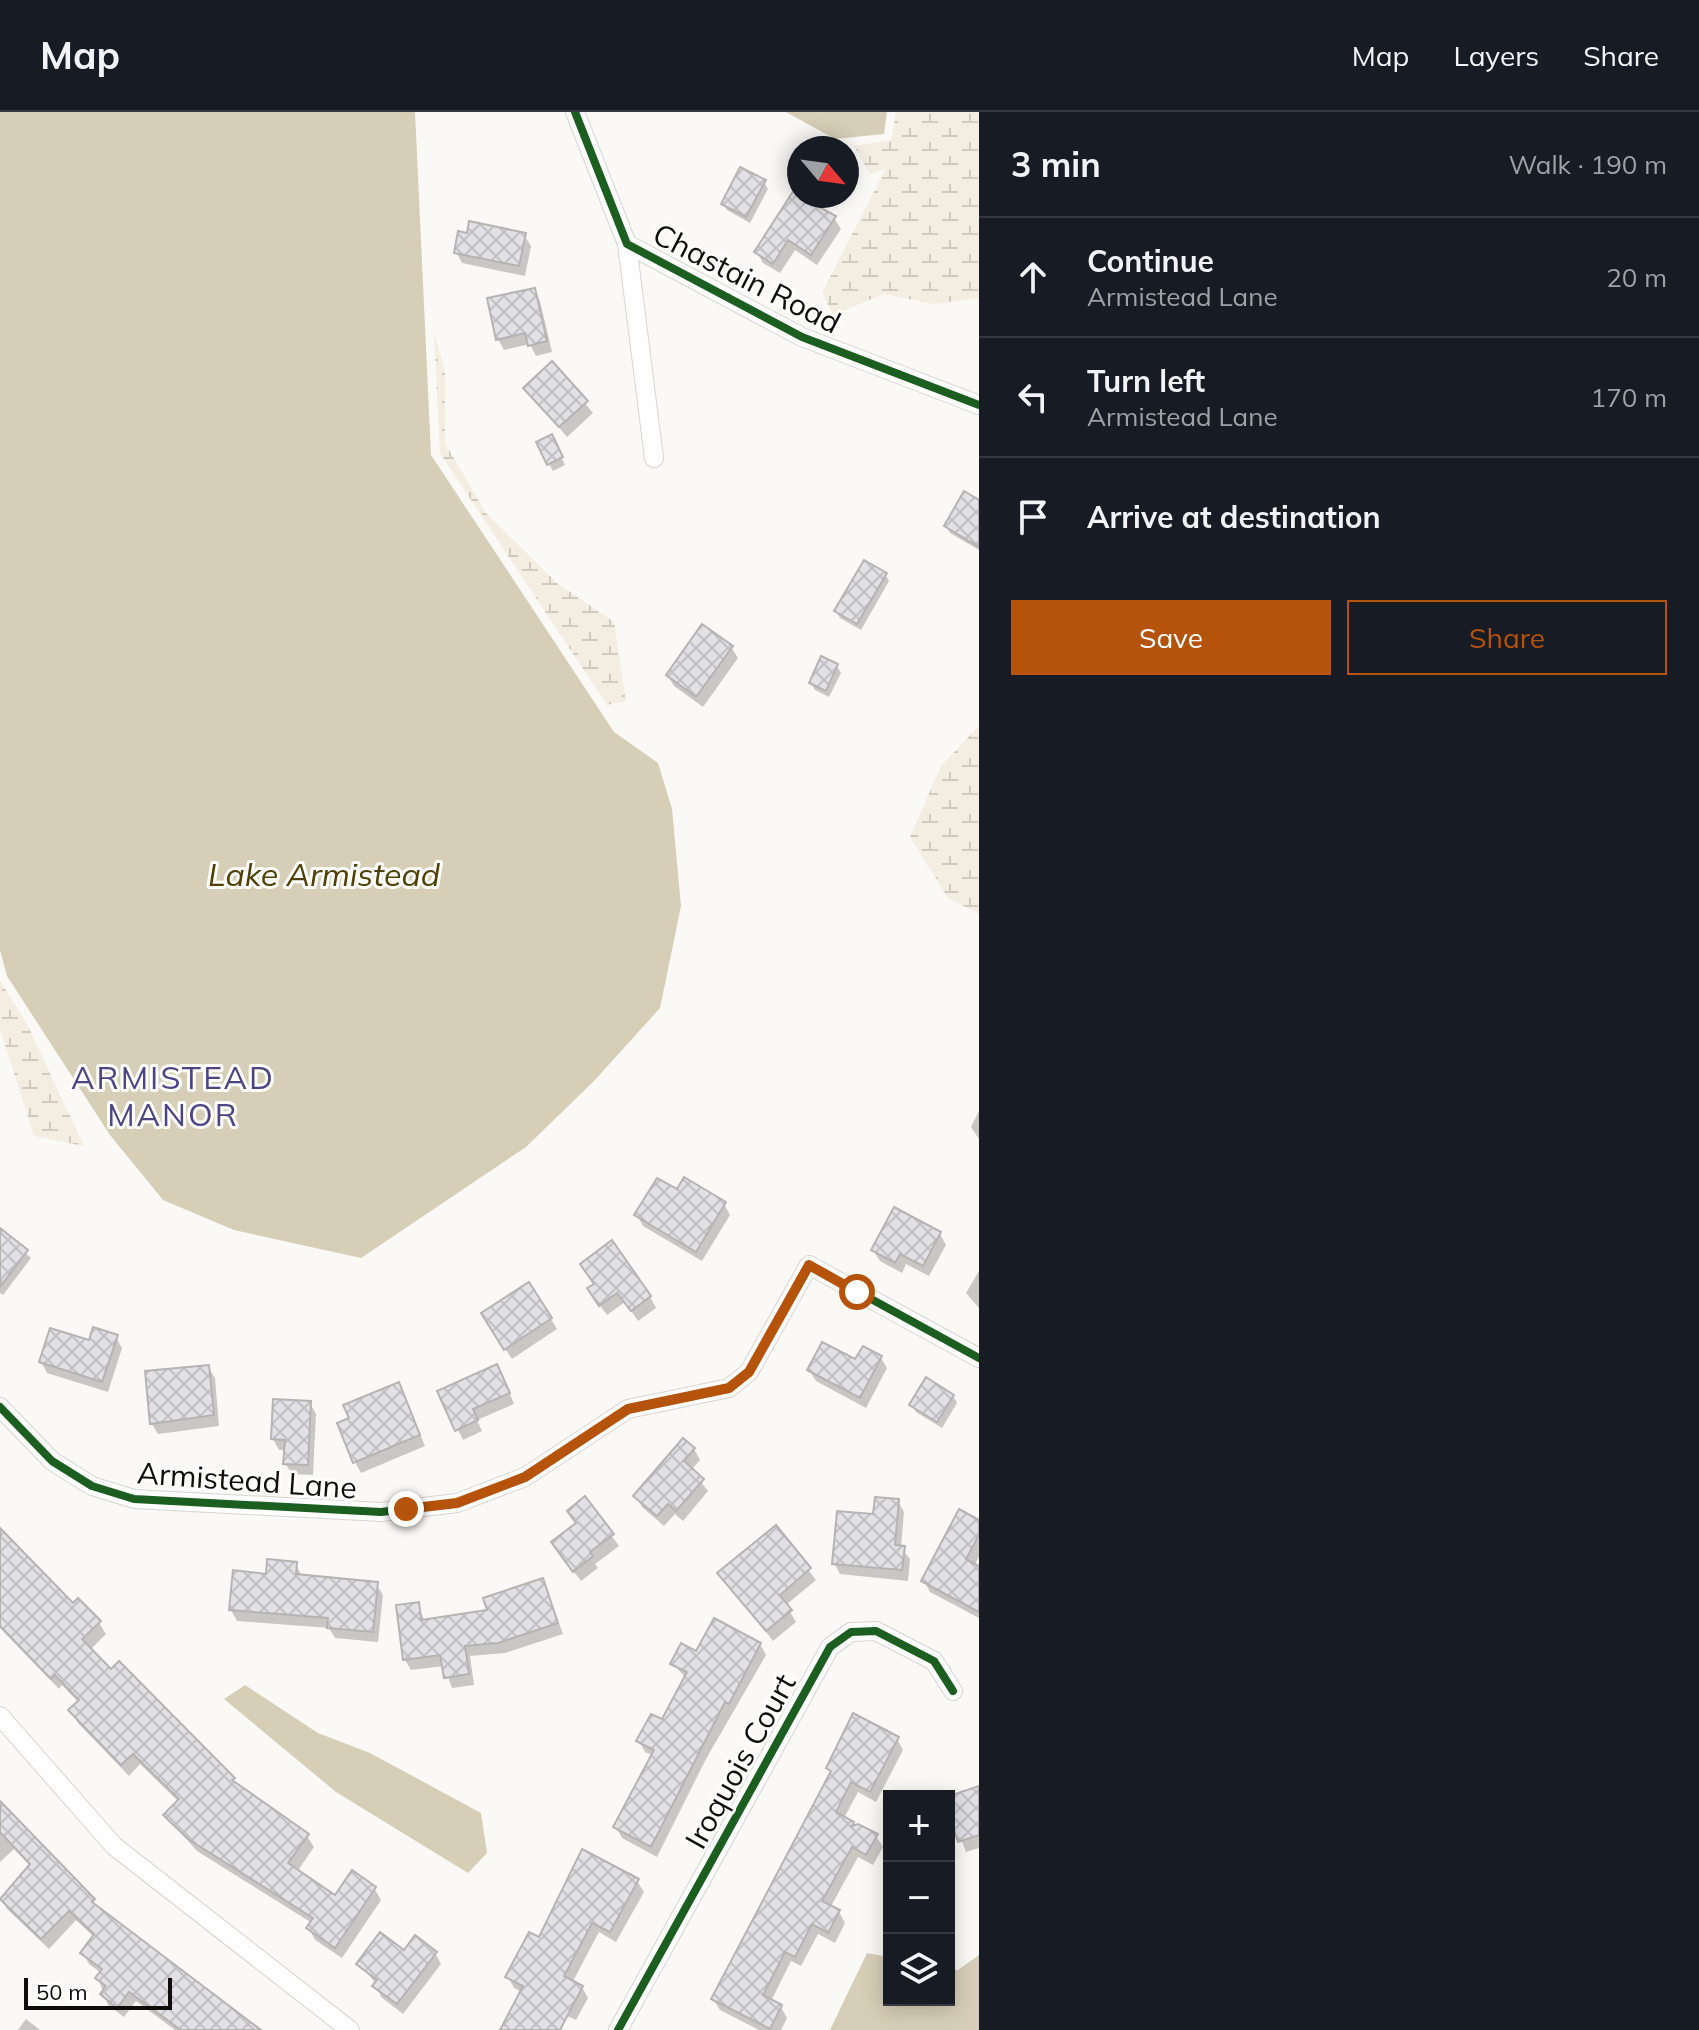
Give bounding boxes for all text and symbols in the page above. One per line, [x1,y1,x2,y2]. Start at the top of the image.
text: Map [40,31,120,79]
text: Map [1352,38,1409,73]
text: Layers [1453,38,1539,73]
text: Share [1583,38,1659,73]
north arrow [787,136,859,208]
text: 3 min [1011,143,1101,186]
text: Walk · 190 m [1508,148,1667,181]
street label: Chastain Road [647,214,847,342]
text: Continue [1087,242,1214,280]
icon: ahead [1011,255,1055,299]
text: 20 m [1606,261,1667,294]
text: Armistead Lane [1087,280,1278,313]
text: Turn left [1087,362,1205,400]
icon: left [1011,375,1055,419]
text: 170 m [1591,381,1667,414]
text: Armistead Lane [1087,400,1278,433]
icon: arrive [1011,495,1055,539]
text: Arrive at destination [1087,498,1381,536]
button: Save [1011,600,1331,675]
button: Share [1347,600,1667,675]
water label: Lake Armistead [208,854,441,894]
district label: ARMISTEAD MANOR [71,1057,275,1134]
route start [839,1274,875,1310]
street label: Armistead Lane [136,1453,358,1507]
route end [388,1491,424,1527]
street label: Iroquois Court [676,1667,804,1855]
map controls [883,1790,955,2006]
button: + [883,1790,955,1862]
button: − [883,1862,955,1934]
button: layers [883,1934,955,2006]
scale bar [24,1974,172,2010]
text: 50 m [36,1978,87,2006]

